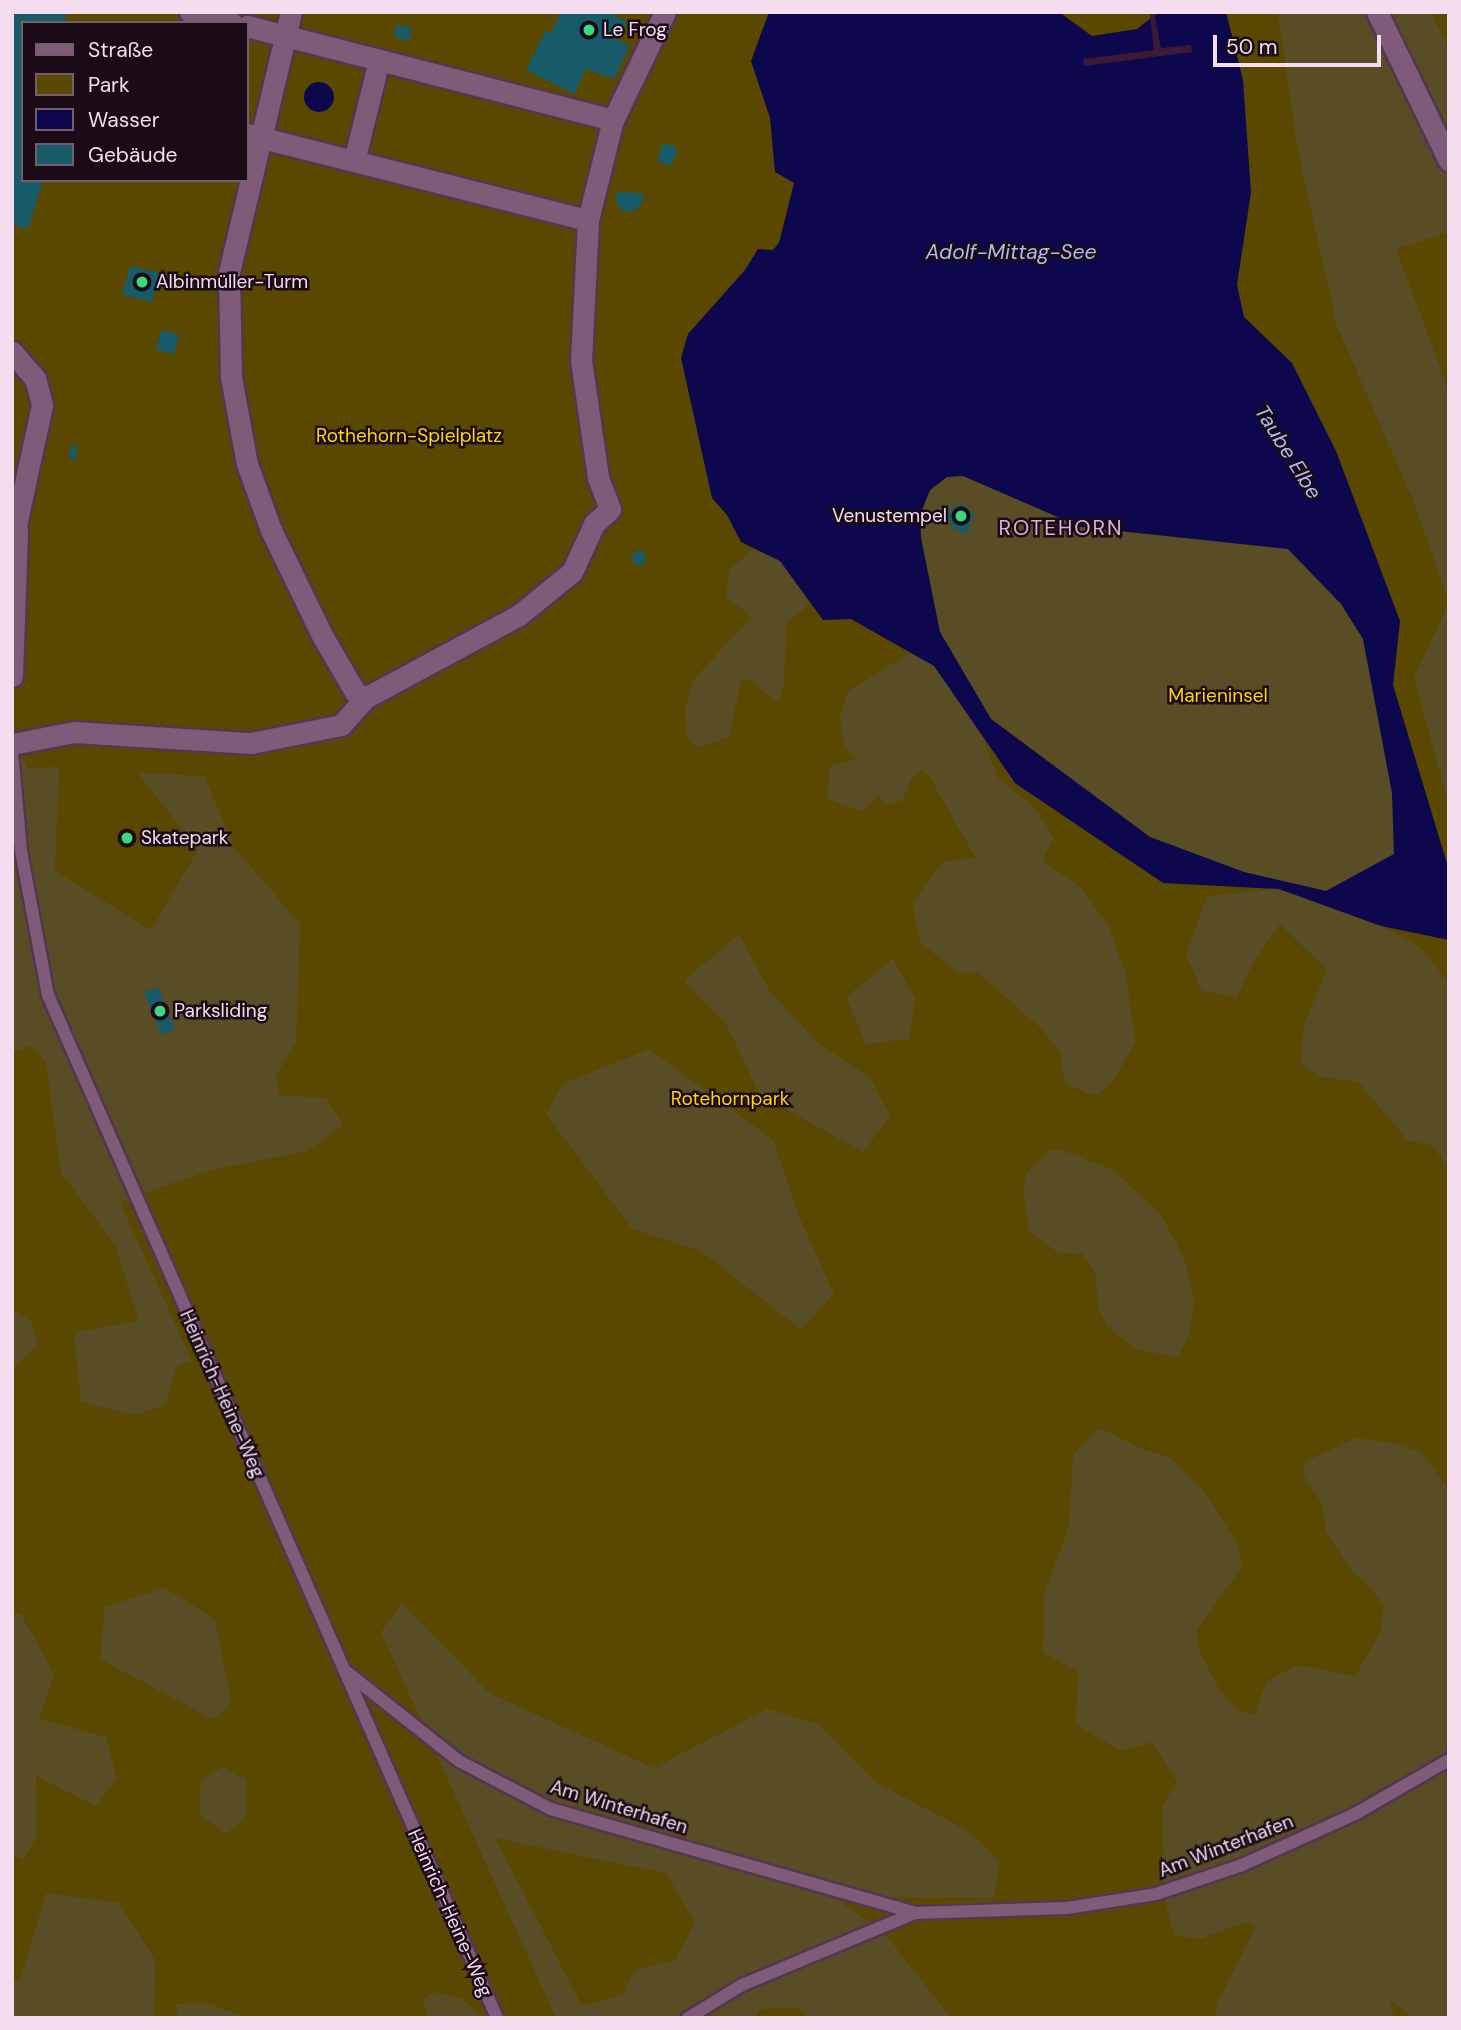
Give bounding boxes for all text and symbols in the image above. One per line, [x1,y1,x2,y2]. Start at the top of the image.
place label: Le Frog [603,19,667,41]
legend [21,21,248,182]
scale bar [1216,21,1384,65]
marker: Le Frog [581,22,597,38]
text: 50 m [1226,33,1277,61]
text: Straße [88,36,153,64]
text: Park [88,71,129,99]
text: Wasser [88,106,160,134]
text: Gebäude [88,141,178,169]
water label: Adolf-Mittag-See [926,239,1096,265]
place label: Albinmüller-Turm [156,271,308,293]
marker: Albinmüller-Turm [134,274,150,290]
water label: Taube Elbe [1249,400,1327,504]
park label: Rothehorn-Spielplatz [316,425,502,447]
place label: Venustempel [832,505,947,527]
marker: Venustempel [953,508,969,524]
district label: ROTEHORN [999,515,1123,541]
park label: Marieninsel [1168,685,1268,707]
place label: Skatepark [141,827,228,849]
marker: Skatepark [119,830,135,846]
place label: Parksliding [174,1000,267,1022]
marker: Parksliding [152,1003,168,1019]
park label: Rotehornpark [671,1088,789,1110]
street label: Heinrich-Heine-Weg [175,1307,269,1481]
street label: Am Winterhafen [548,1775,690,1839]
street label: Am Winterhafen [1155,1810,1297,1882]
street label: Heinrich-Heine-Weg [403,1826,497,2000]

